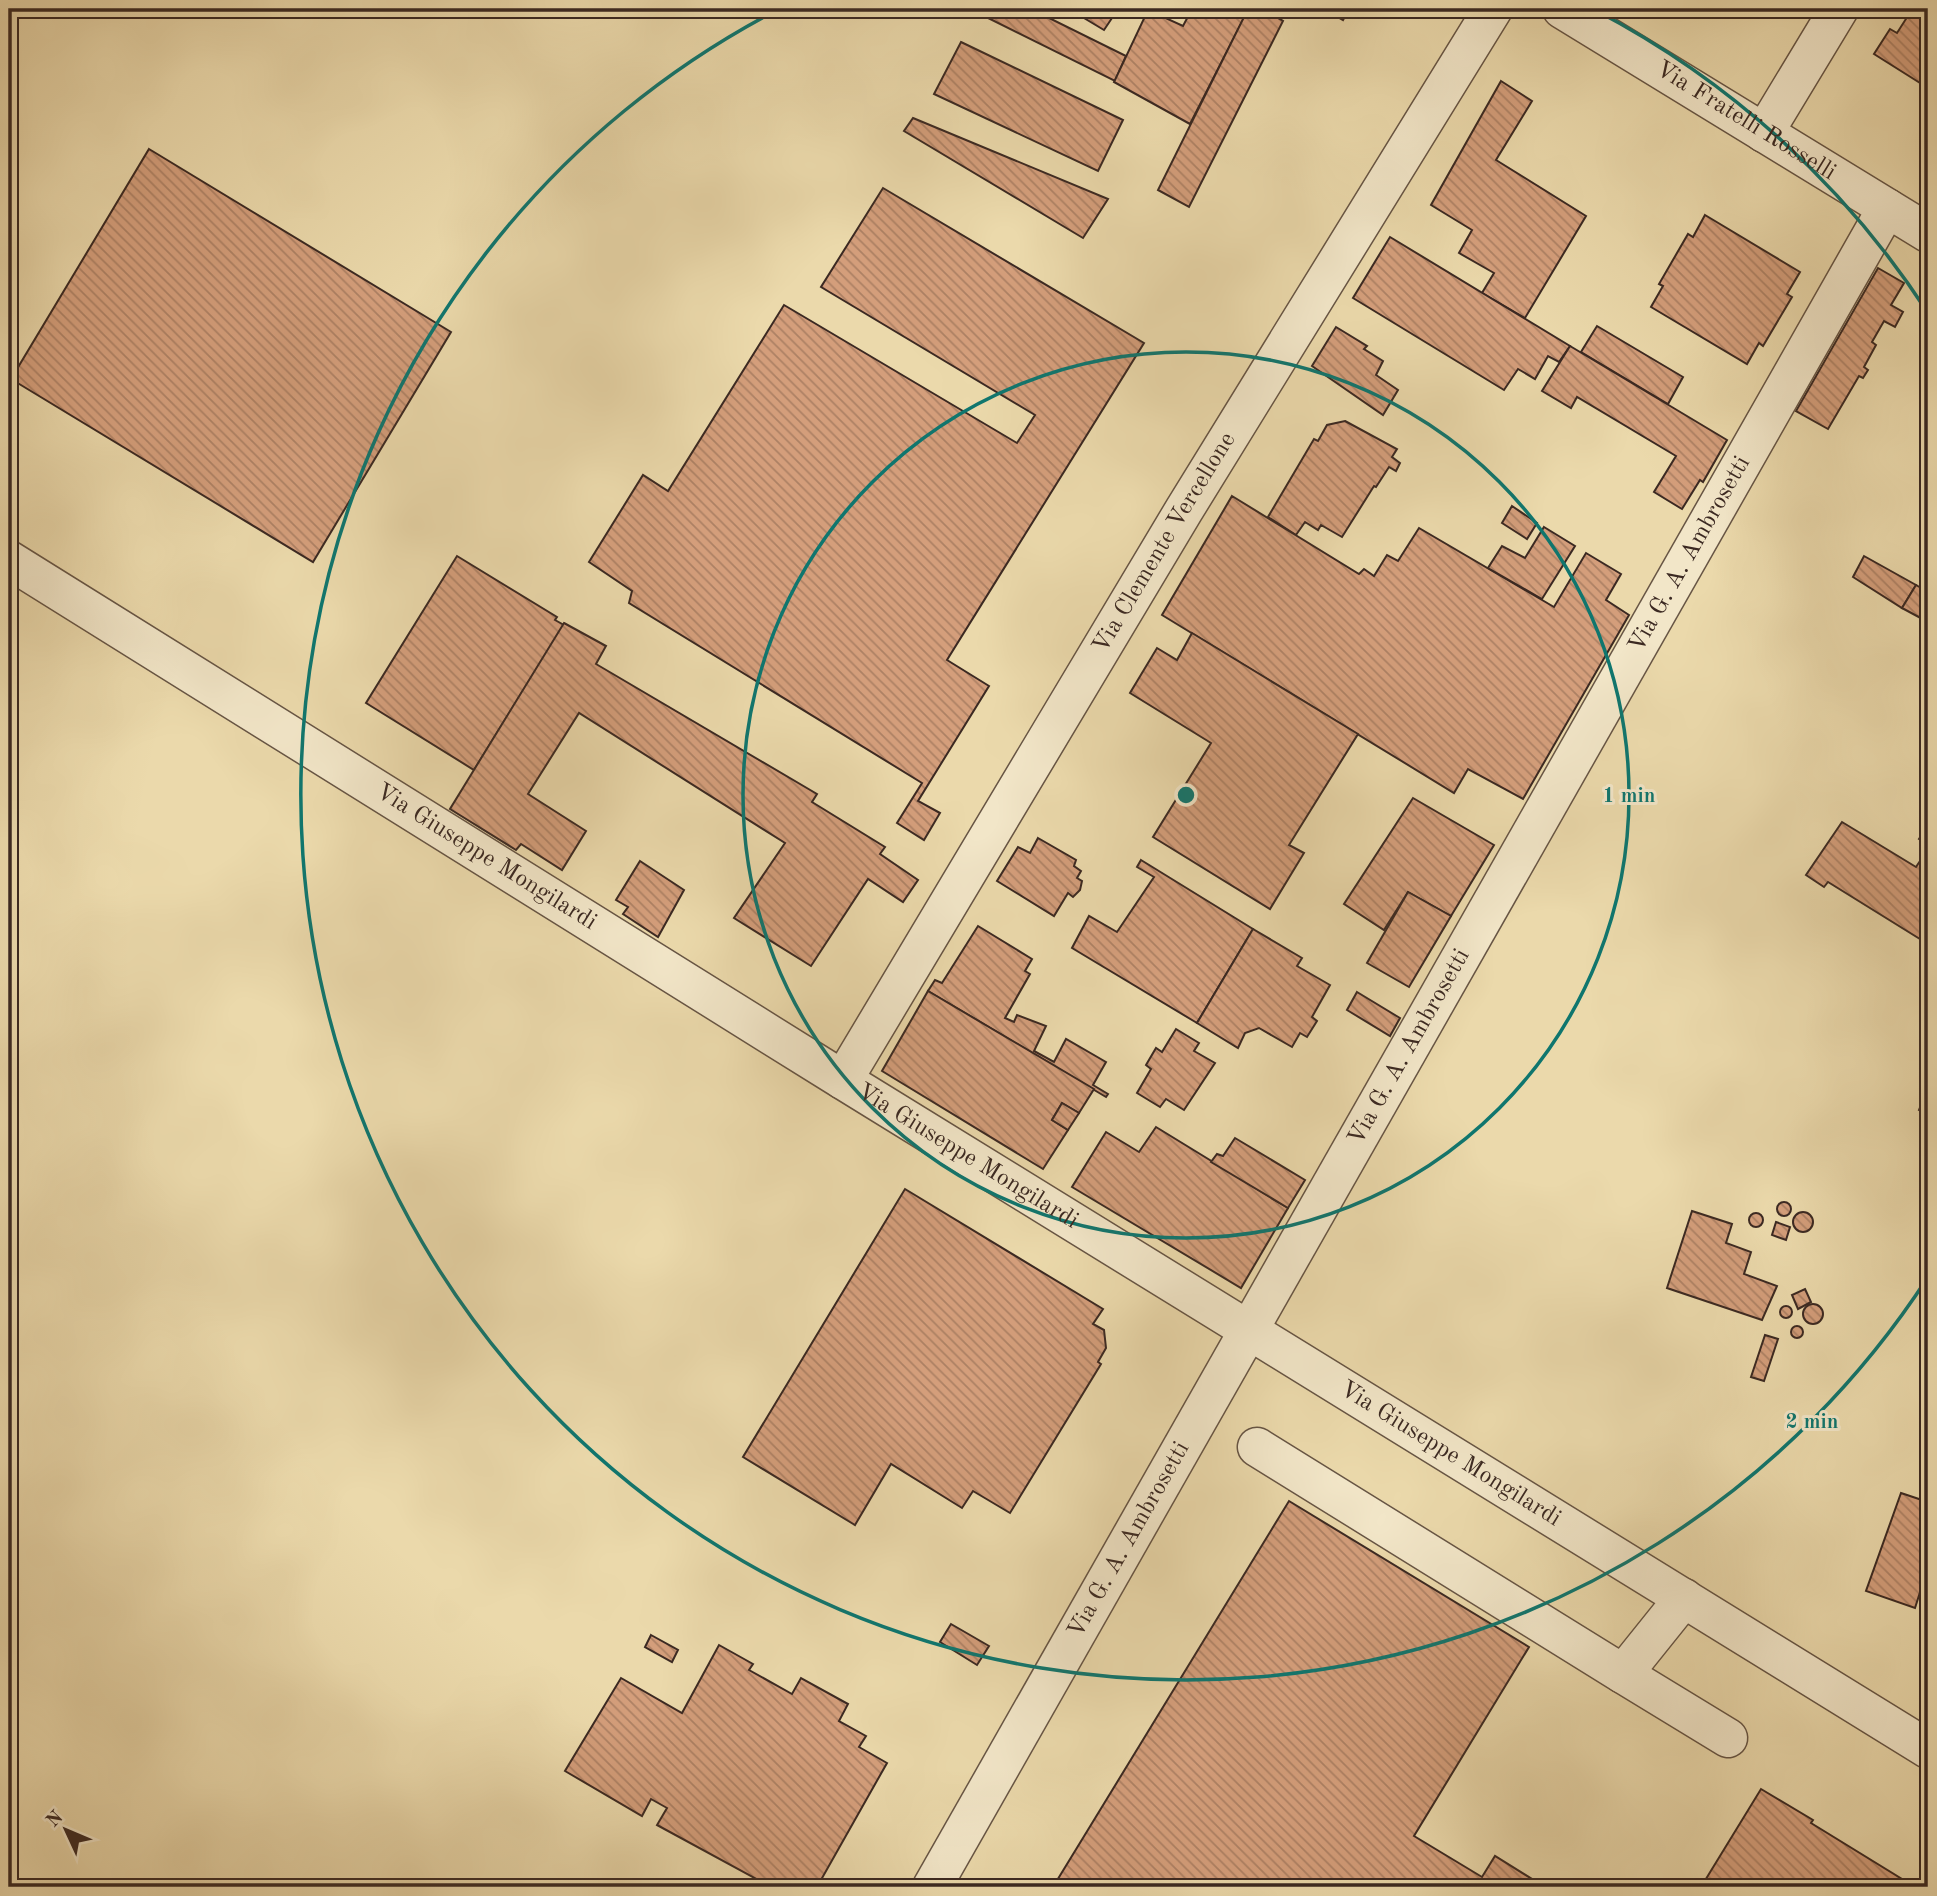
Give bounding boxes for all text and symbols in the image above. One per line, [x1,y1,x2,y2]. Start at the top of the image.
street label: Via Fratelli Rosselli [1651,57,1840,185]
street label: Via Clemente Vercellone [1089,429,1241,658]
street label: Via G. A. Ambrosetti [1625,452,1755,657]
street label: Via Giuseppe Mongilardi [371,780,600,935]
centre of rings [1174,783,1198,807]
text: 1 min [1603,786,1655,807]
street label: Via G. A. Ambrosetti [1344,945,1475,1149]
street label: Via Giuseppe Mongilardi [853,1080,1082,1234]
street label: Via Giuseppe Mongilardi [1335,1377,1565,1531]
text: 2 min [1786,1412,1838,1433]
street label: Via G. A. Ambrosetti [1064,1438,1194,1642]
north arrow [32,1794,102,1864]
text: N [44,1808,68,1832]

